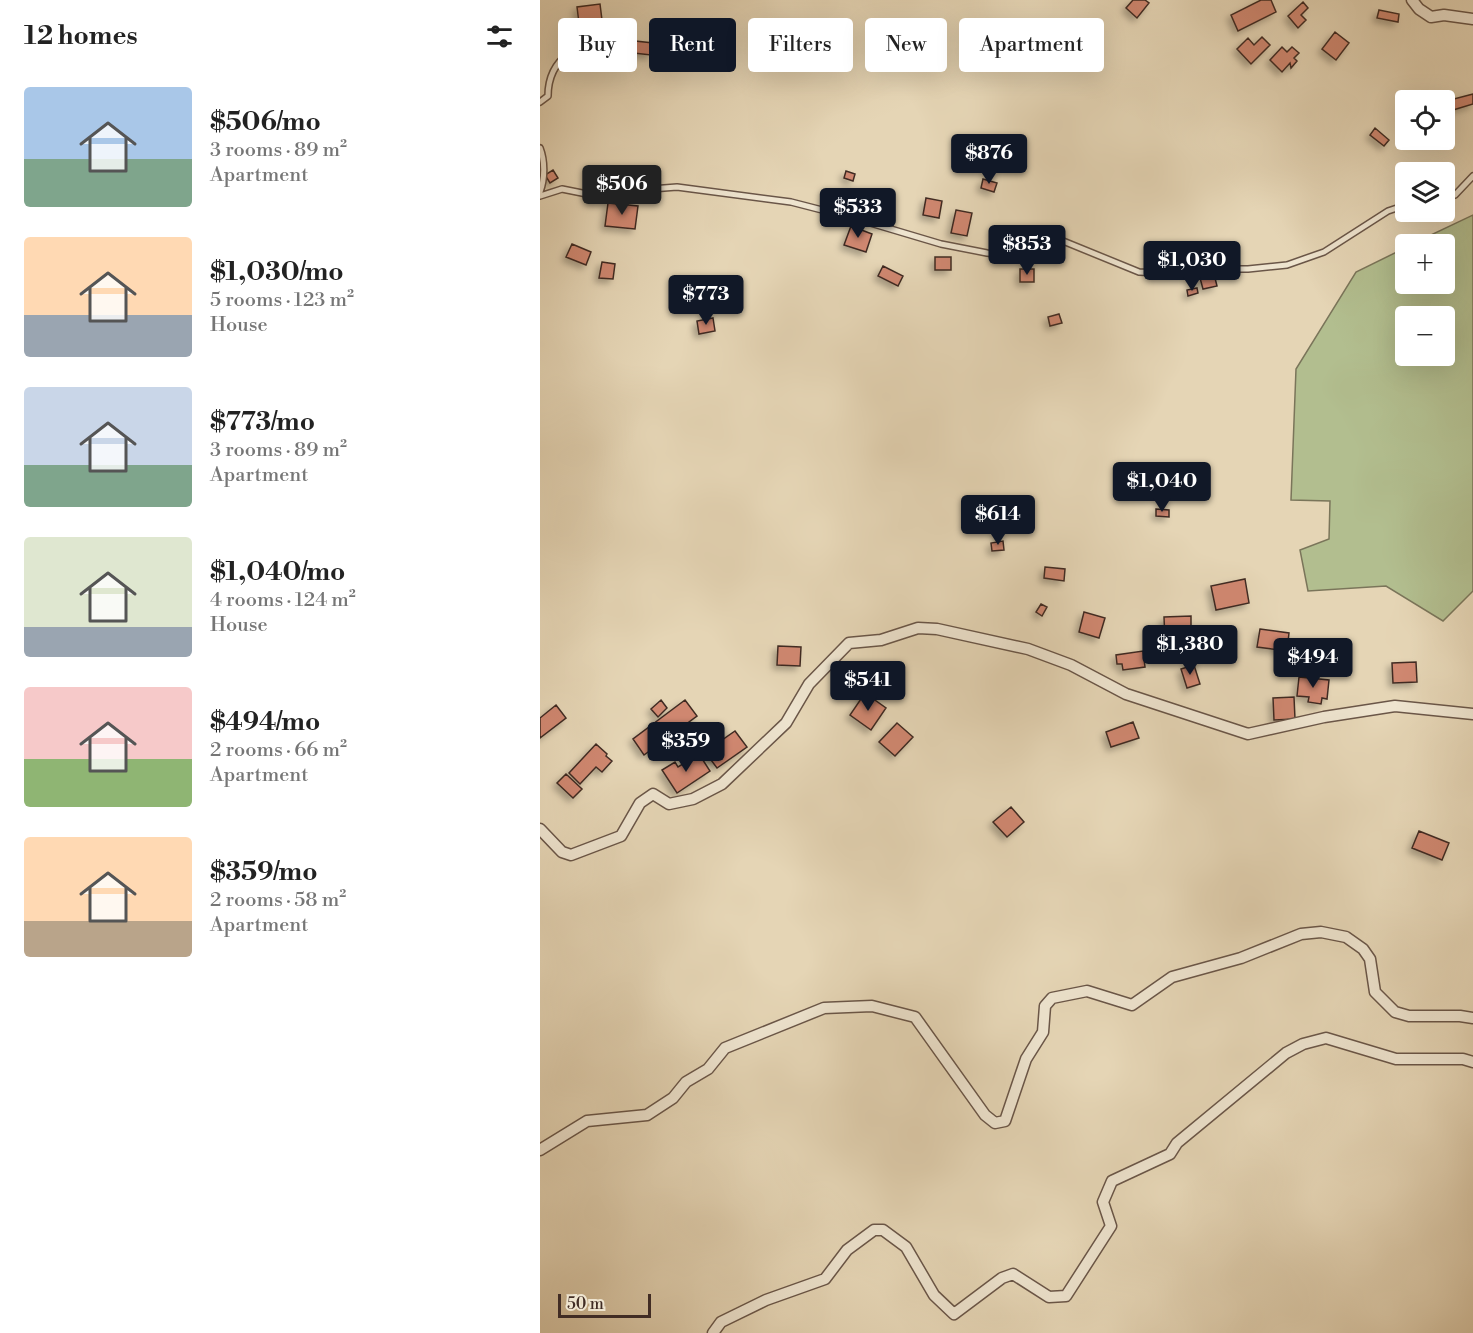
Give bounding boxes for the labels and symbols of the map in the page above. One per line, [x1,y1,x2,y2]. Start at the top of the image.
pin: $876 [953,134,1025,185]
pin: $506 [586,165,658,216]
pin: $533 [822,188,894,239]
pin: $853 [991,225,1063,276]
pin: $1,030 [1143,241,1241,292]
pin: $773 [670,275,742,326]
pin: $1,040 [1113,462,1211,513]
pin: $614 [962,495,1034,546]
pin: $1,380 [1141,625,1239,676]
pin: $494 [1277,638,1349,689]
pin: $541 [832,661,904,712]
pin: $359 [650,722,722,773]
scale bar [558,1291,651,1318]

